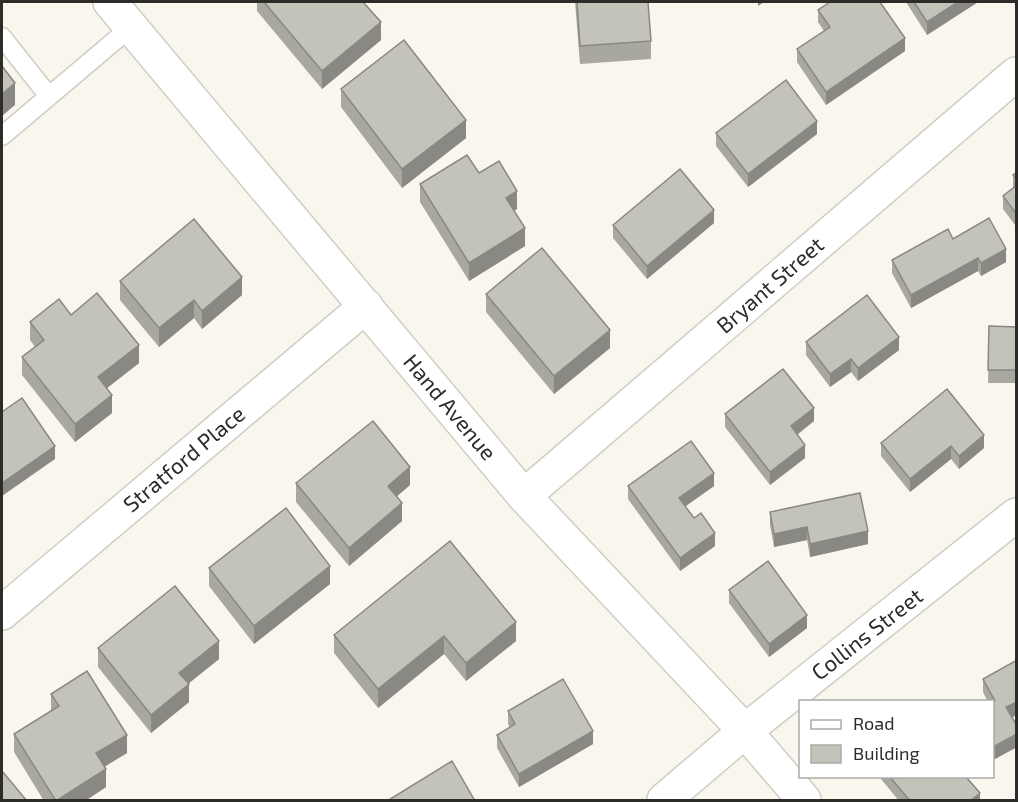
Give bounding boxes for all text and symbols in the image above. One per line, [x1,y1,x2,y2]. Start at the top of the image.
street label: Bryant Street [711,231,828,338]
street label: Hand Avenue [399,348,503,465]
street label: Stratford Place [117,400,249,517]
street label: Collins Street [806,582,927,685]
legend [799,700,994,778]
text: Road [853,712,894,734]
text: Building [853,742,920,764]

